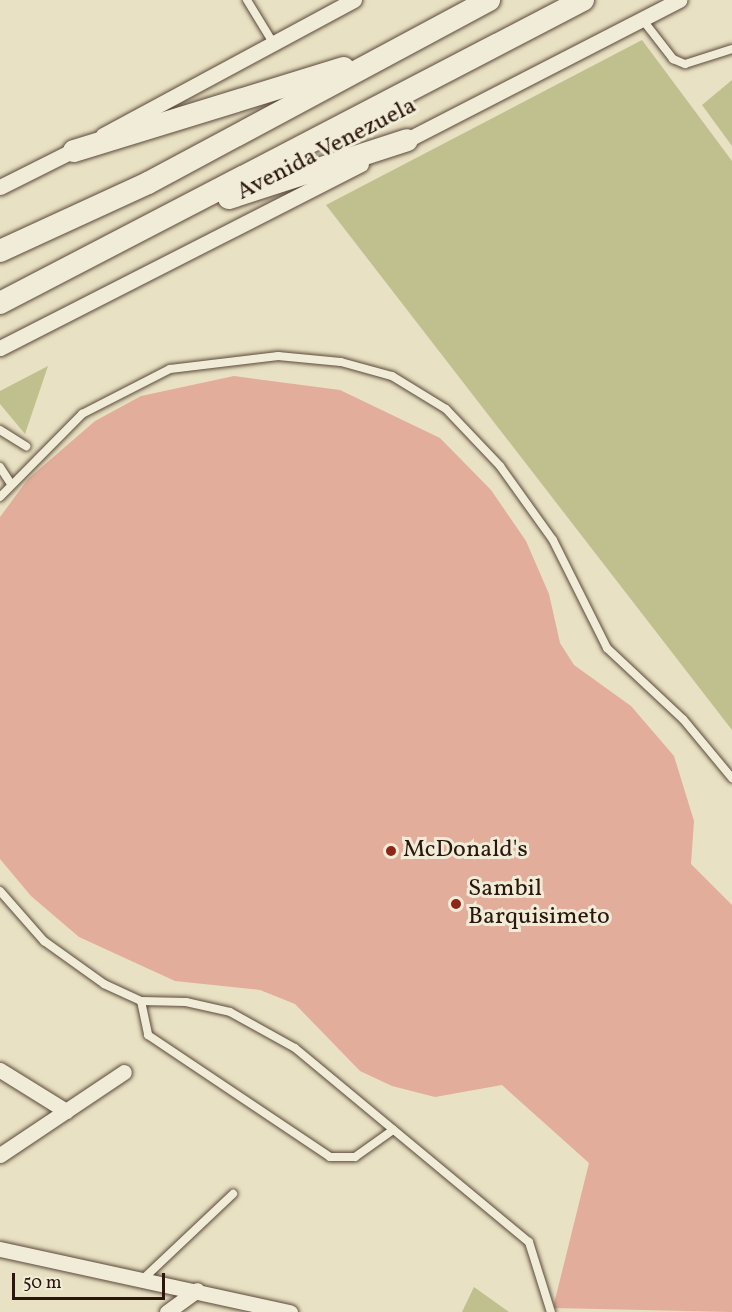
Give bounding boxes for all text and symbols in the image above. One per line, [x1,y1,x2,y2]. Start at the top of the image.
street label: Avenida Venezuela [232,92,422,208]
place label: McDonald's [403,837,528,865]
marker: McDonald's [384,844,398,858]
place label: Sambil Barquisimeto [468,876,610,932]
marker: Sambil Barquisimeto [449,897,463,911]
scale bar [15,1261,168,1299]
text: 50 m [23,1271,62,1296]

